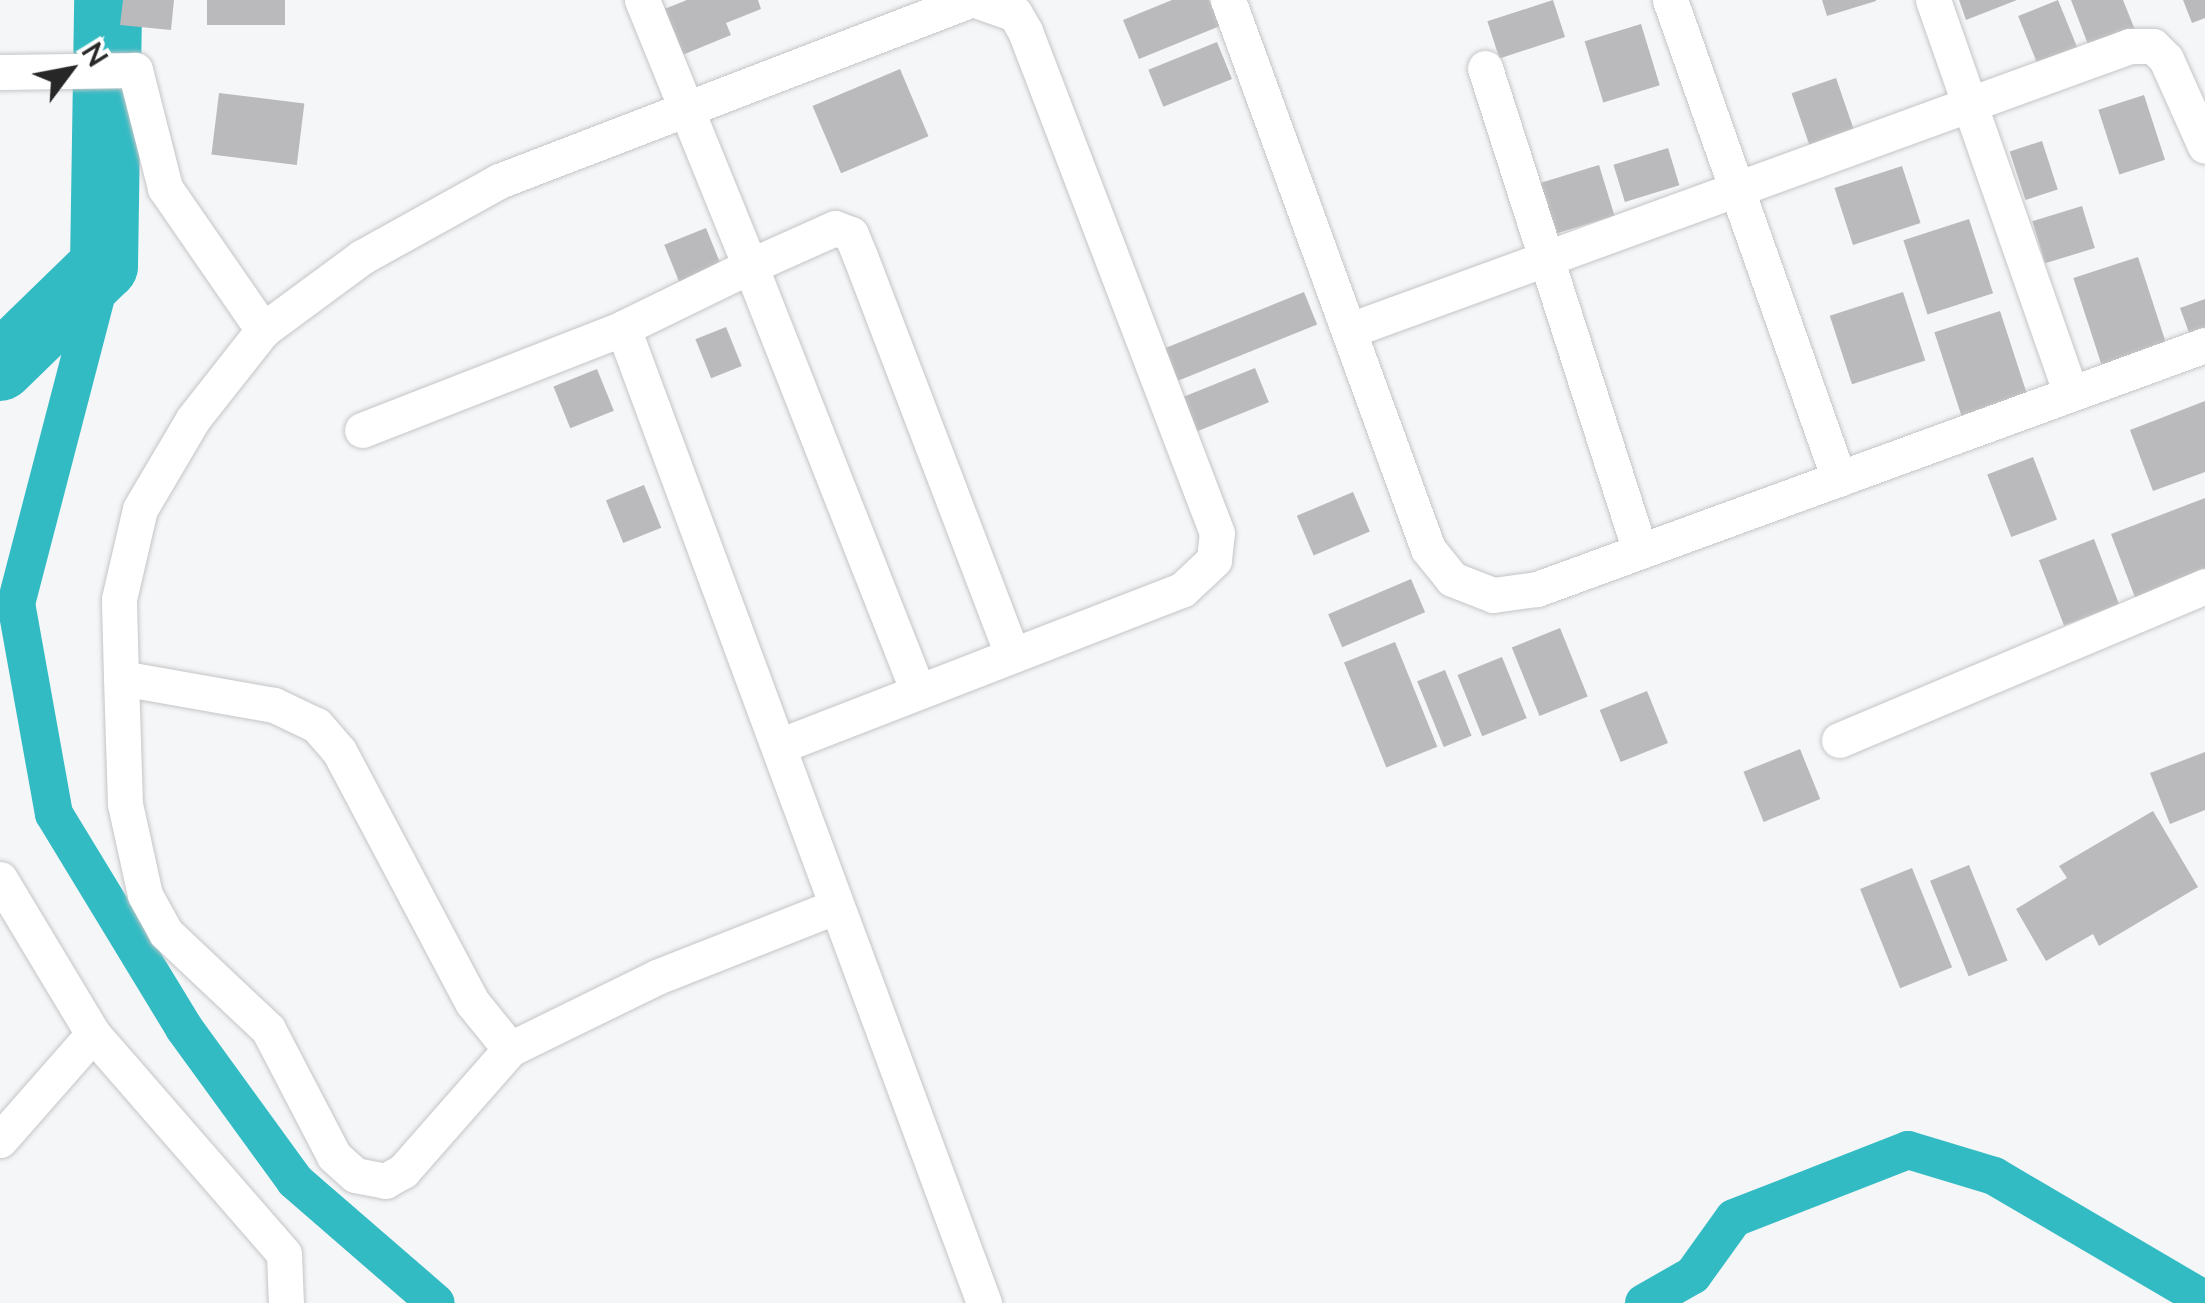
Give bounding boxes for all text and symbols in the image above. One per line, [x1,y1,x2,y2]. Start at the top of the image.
north arrow [20,20,120,120]
text: N [75,36,116,72]

